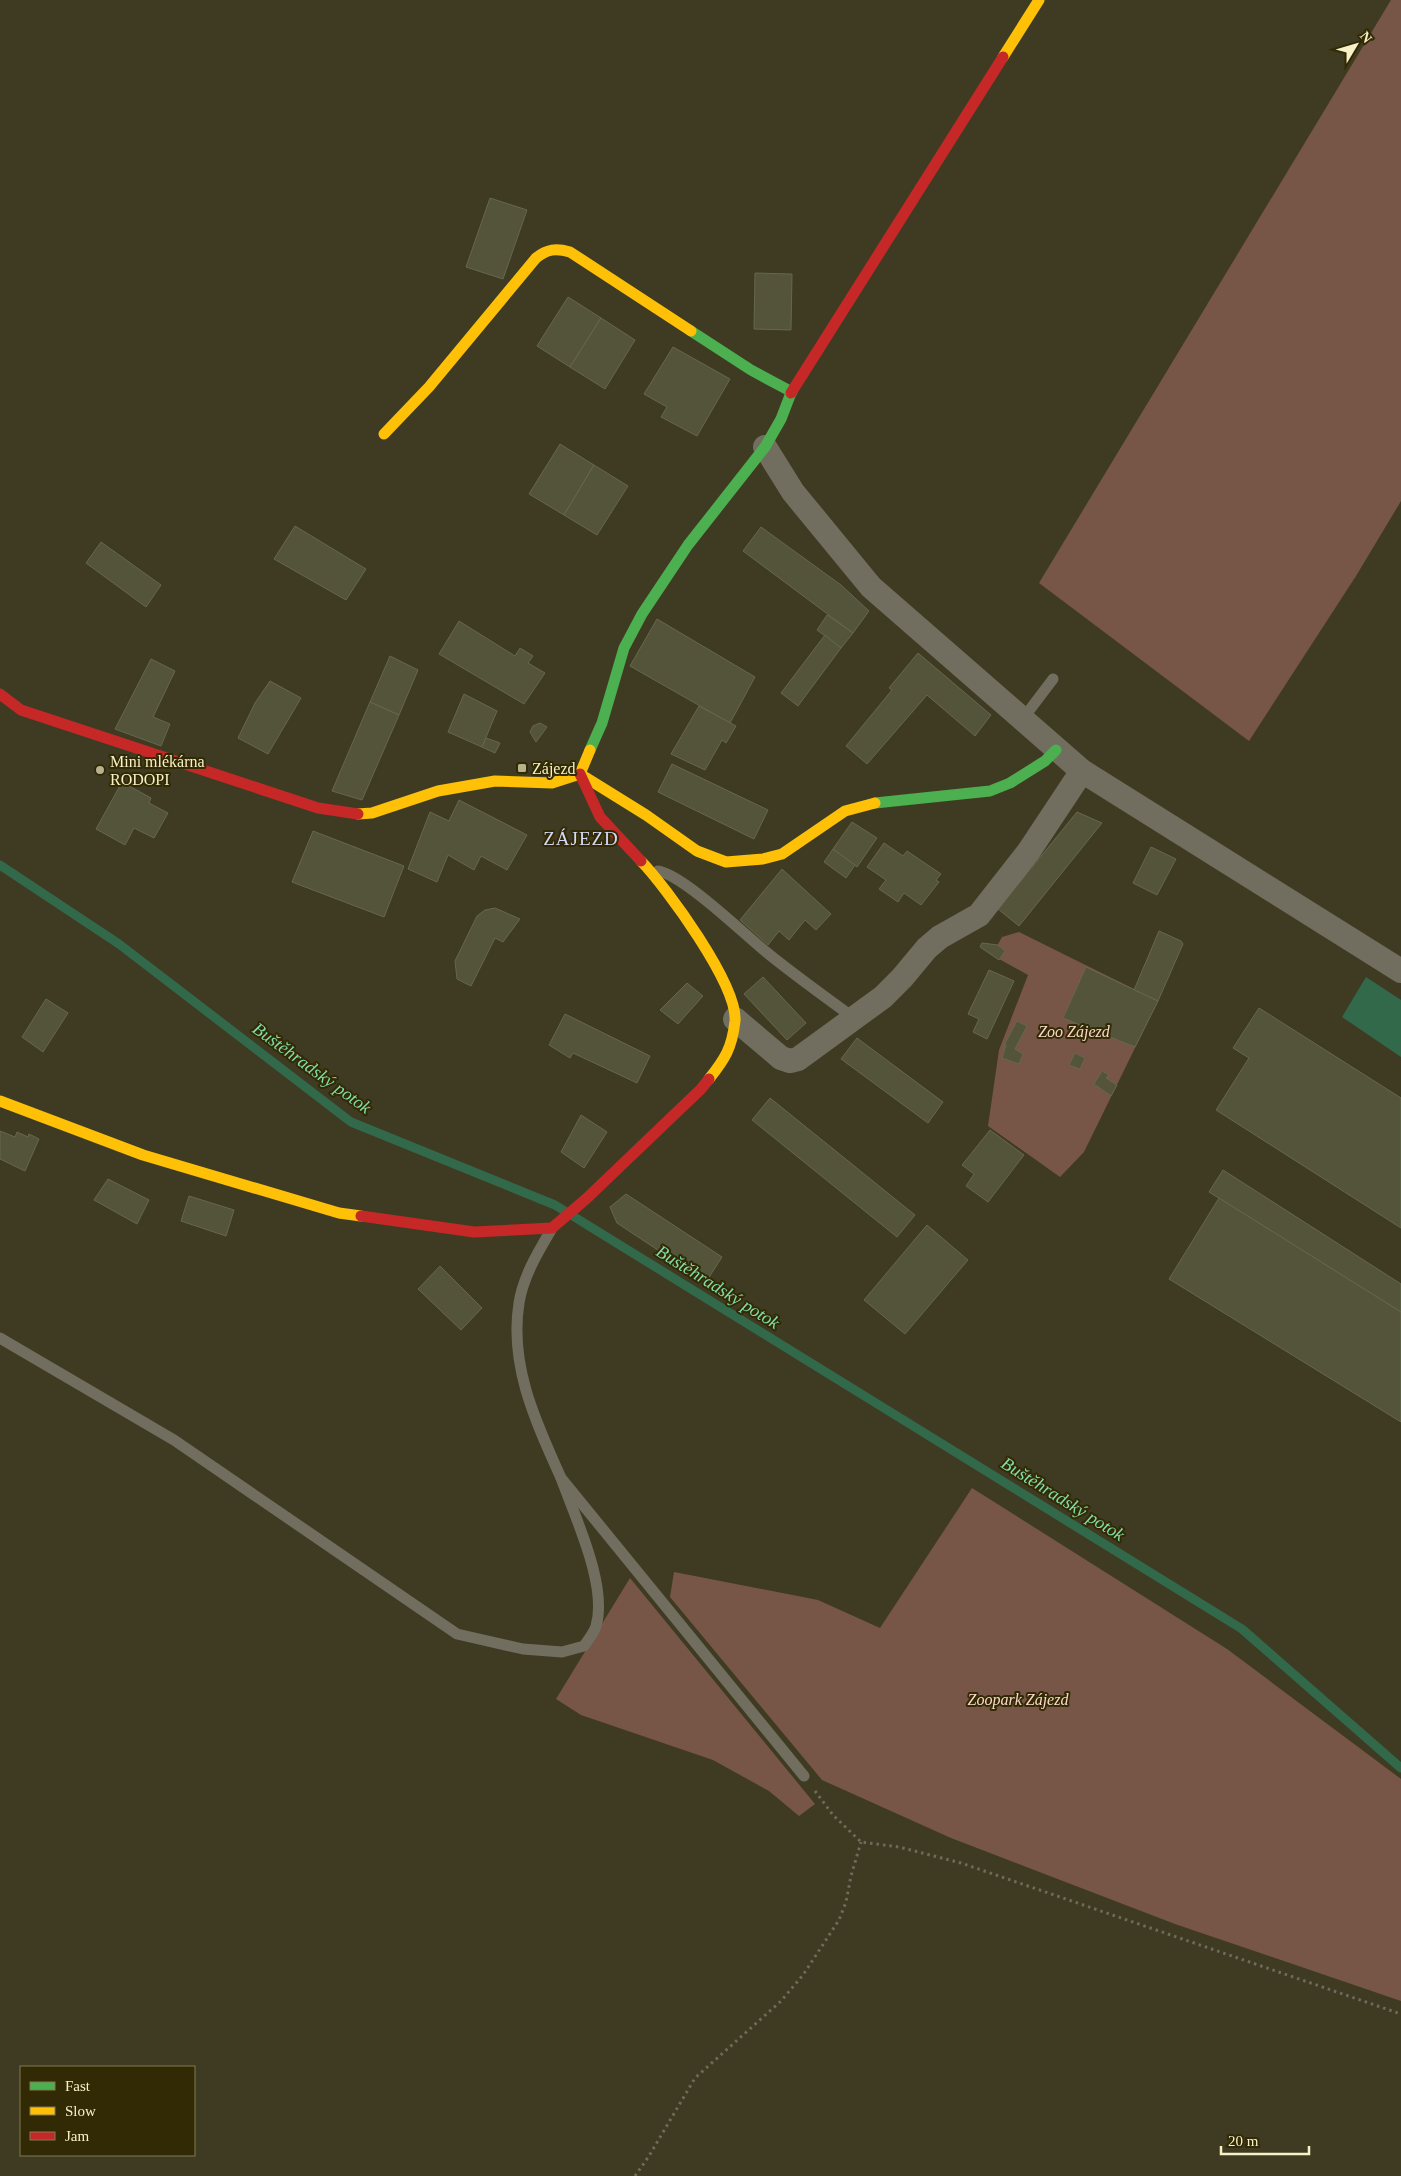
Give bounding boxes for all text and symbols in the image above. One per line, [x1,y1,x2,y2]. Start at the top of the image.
north arrow [1331,20,1381,70]
text: N [1357,29,1375,46]
place label: Mini mlékárna RODOPI [110,753,205,788]
place label: Zájezd [532,760,576,778]
marker: Zájezd [516,762,528,774]
marker: Mini mlékárna RODOPI [94,764,106,776]
district label: ZÁJEZD [543,828,619,849]
water label: Buštěhradský potok [249,1018,376,1118]
park label: Zoo Zájezd [1038,1023,1111,1041]
water label: Buštěhradský potok [653,1241,784,1333]
water label: Buštěhradský potok [998,1453,1129,1545]
park label: Zoopark Zájezd [968,1691,1069,1709]
legend [20,2066,195,2156]
text: Fast [65,2078,91,2094]
text: Slow [65,2103,96,2119]
scale bar [1221,2124,1308,2156]
text: Jam [65,2128,89,2144]
text: 20 m [1228,2133,1259,2149]

